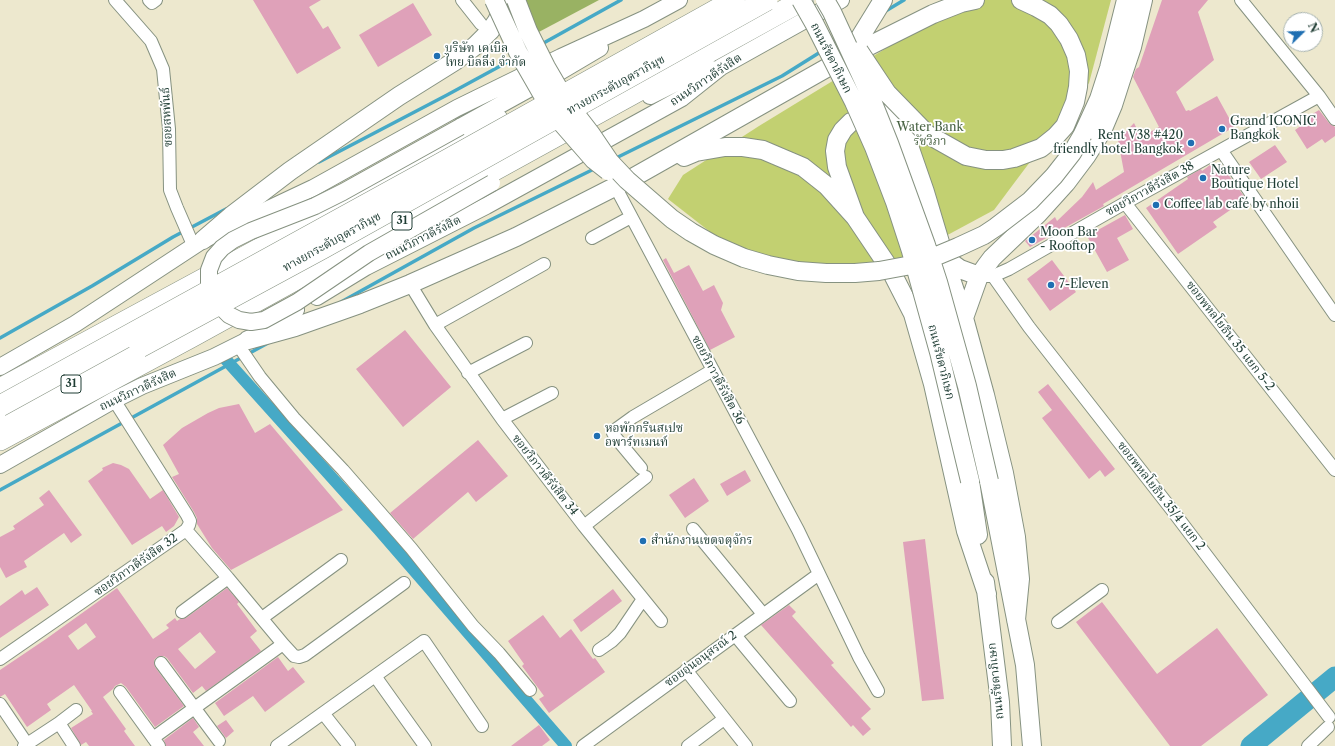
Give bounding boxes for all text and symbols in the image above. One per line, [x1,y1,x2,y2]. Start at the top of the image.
north arrow [1283,12,1323,52]
street label: ถนนรัชดาภิเษก [807,20,855,96]
text: N [1305,21,1321,35]
place label: บริษัท เคเบิล ไทย บิลลิ่ง จำกัด [445,42,526,70]
marker: บริษัท เคเบิล ไทย บิลลิ่ง จำกัด [432,51,442,61]
street label: ถนนวิภาวดีรังสิต [667,51,745,109]
street label: ทางยกระดับอุตราภิมุข [564,52,668,118]
street label: ซอยสหพันธ์ [158,87,176,147]
place label: Grand ICONIC Bangkok [1230,115,1316,143]
park label: Water Bank รัชวิภา [897,121,963,149]
marker: Grand ICONIC Bangkok [1217,124,1227,134]
place label: Rent V38 #420 friendly hotel Bangkok [1053,129,1183,157]
marker: Rent V38 #420 friendly hotel Bangkok [1186,138,1196,148]
street label: ซอยวิภาวดีรังสิต 38 [1103,159,1197,219]
place label: Nature Boutique Hotel [1211,164,1298,192]
marker: Nature Boutique Hotel [1198,173,1208,183]
place label: Coffee lab café by nhoii [1164,198,1299,212]
marker: Coffee lab café by nhoii [1151,200,1161,210]
street label: ทางยกระดับอุตราภิมุข [280,209,384,275]
road number: 31 [392,212,412,230]
street label: ถนนวิภาวดีรังสิต [383,213,463,263]
place label: Moon Bar - Rooftop [1040,226,1097,254]
marker: Moon Bar - Rooftop [1027,235,1037,245]
place label: 7-Eleven [1059,278,1109,292]
street label: ซอยพหลโยธิน 35 แยก 5-2 [1183,278,1277,394]
marker: 7-Eleven [1046,280,1056,290]
street label: ถนนรัชดาภิเษก [925,323,957,401]
street label: ซอยวิภาวดีรังสิต 36 [688,333,748,427]
street label: ถนนวิภาวดีรังสิต [97,366,179,414]
road number: 31 [61,375,81,393]
place label: หอพักกรีนสเปซ อพาร์ทเมนท์ [605,422,683,450]
marker: หอพักกรีนสเปซ อพาร์ทเมนท์ [592,431,602,441]
street label: ซอยวิภาวดีรังสิต 34 [509,432,581,518]
street label: ซอยพหลโยธิน 35/4 แยก 2 [1114,439,1208,553]
street label: ซอยวิภาวดีรังสิต 32 [91,531,181,599]
place label: สำนักงานเขตจตุจักร [651,534,753,548]
marker: สำนักงานเขตจตุจักร [638,536,648,546]
street label: ซอยอุ่นอนุสรณ์ 2 [662,628,740,690]
street label: ถนนรัชดาภิเษก [985,642,1007,720]

